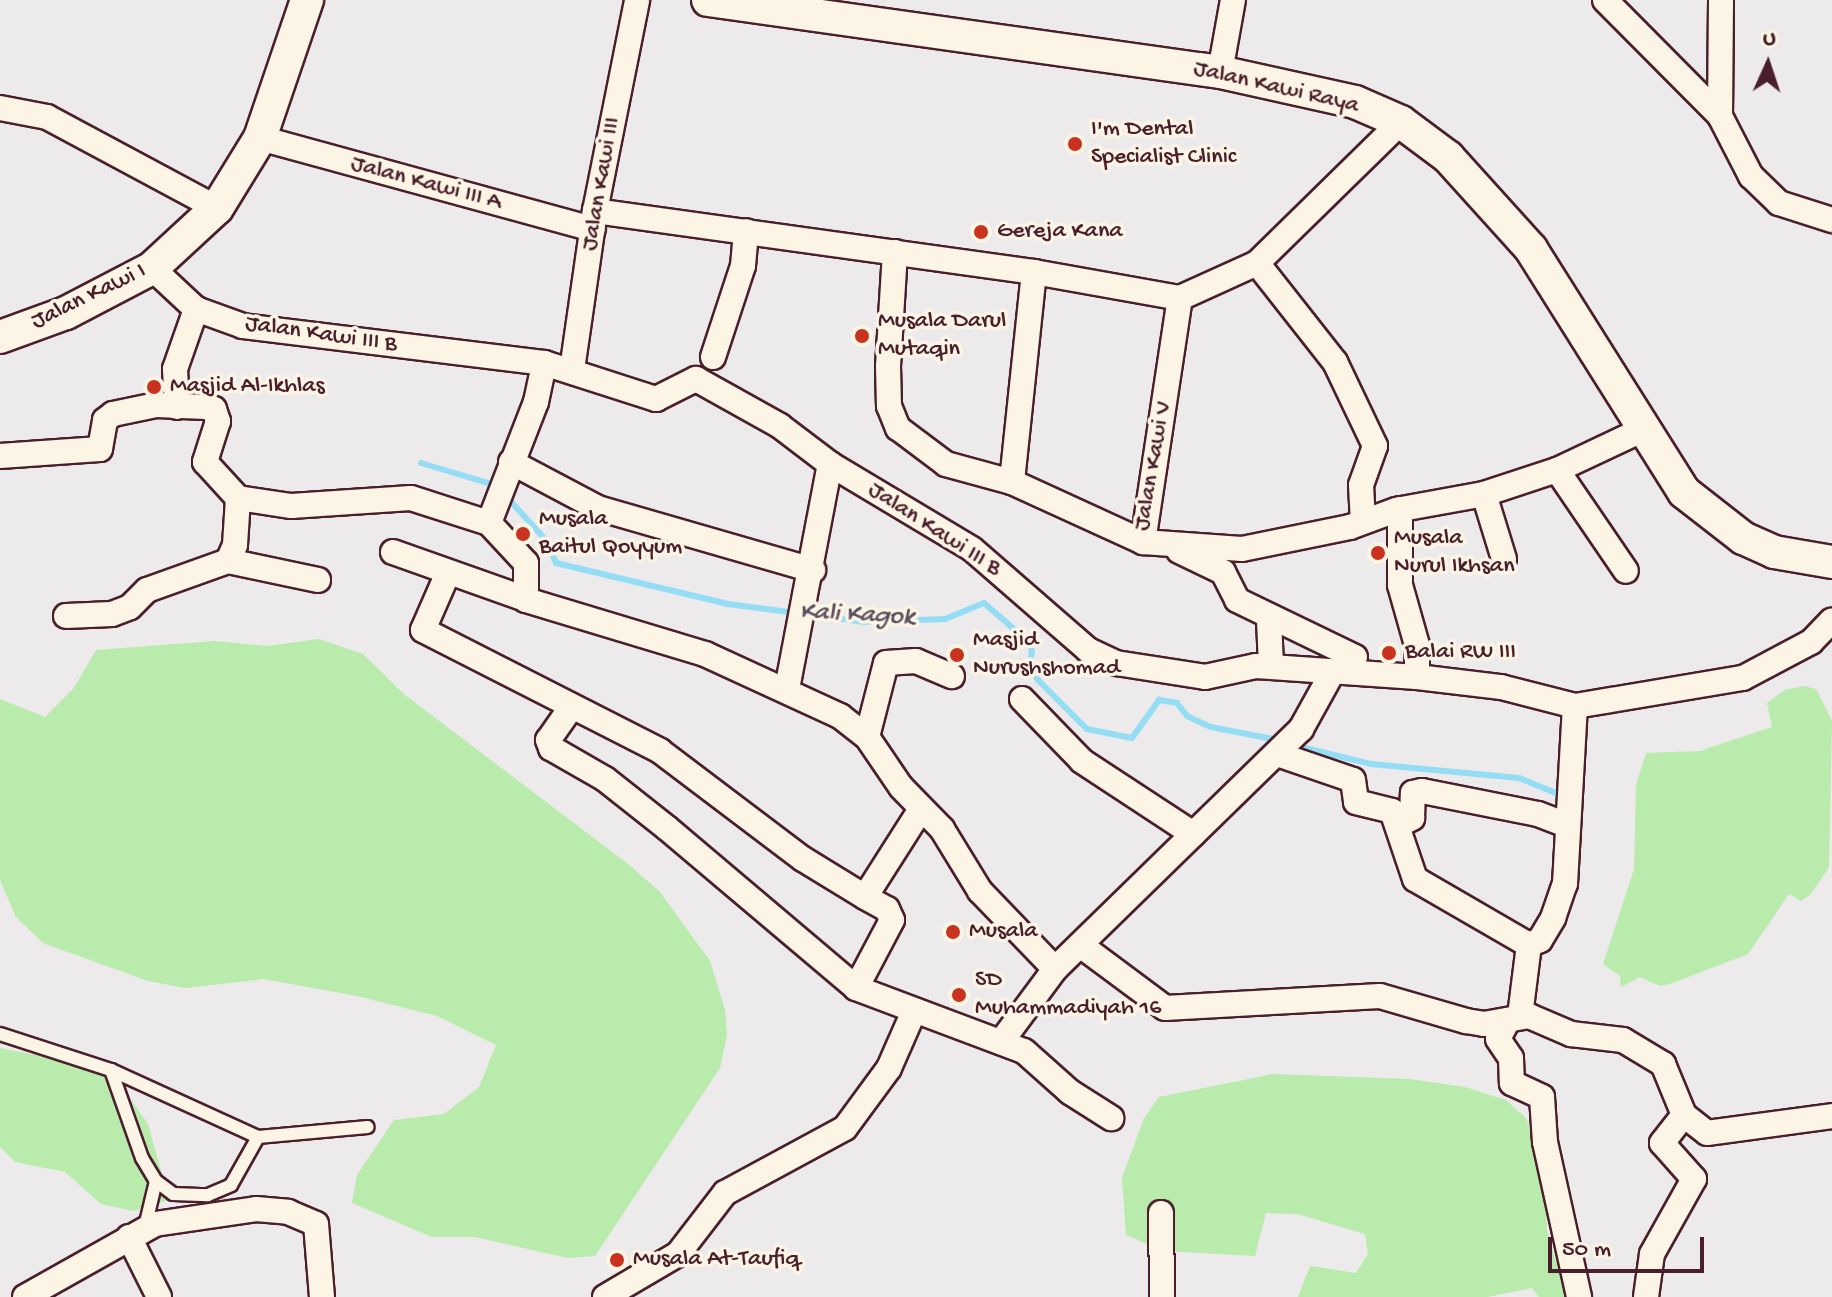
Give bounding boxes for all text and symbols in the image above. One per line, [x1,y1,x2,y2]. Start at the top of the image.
north arrow [1728,24,1808,104]
text: U [1762,27,1776,53]
street label: Jalan Kawi Raya [1191,55,1361,121]
street label: Jalan Kawi III [576,115,628,253]
place label: I'm Dental Specialist Clinic [1091,116,1236,172]
marker: I'm Dental Specialist Clinic [1066,135,1084,153]
street label: Jalan Kawi III A [347,150,505,218]
place label: Gereja Kana [997,218,1123,246]
marker: Gereja Kana [972,223,990,241]
street label: Jalan Kawi I [27,257,151,337]
place label: Musala Darul Mutaqin [878,308,1006,364]
street label: Jalan Kawi III B [243,310,399,360]
marker: Musala Darul Mutaqin [853,327,871,345]
place label: Masjid Al-Ikhlas [170,373,325,401]
marker: Masjid Al-Ikhlas [145,378,163,396]
street label: Jalan Kawi V [1128,399,1180,533]
street label: Jalan Kawi III B [862,476,1006,584]
place label: Musala Baitul Qoyyum [539,506,682,562]
marker: Musala Baitul Qoyyum [514,525,532,543]
place label: Musala Nurul Ikhsan [1394,525,1515,581]
marker: Musala Nurul Ikhsan [1369,544,1387,562]
water label: Kali Kagok [799,597,915,635]
place label: Masjid Nurushshomad [973,627,1120,683]
place label: Balai RW III [1405,639,1516,667]
marker: Balai RW III [1380,644,1398,662]
marker: Masjid Nurushshomad [948,646,966,664]
place label: Musala [969,918,1038,946]
marker: Musala [944,923,962,941]
place label: SD Muhammadiyah 16 [975,967,1161,1023]
marker: SD Muhammadiyah 16 [950,986,968,1004]
scale bar [1552,1221,1708,1271]
text: 50 m [1562,1236,1611,1265]
place label: Musala At-Taufiq [633,1246,800,1274]
marker: Musala At-Taufiq [608,1251,626,1269]

